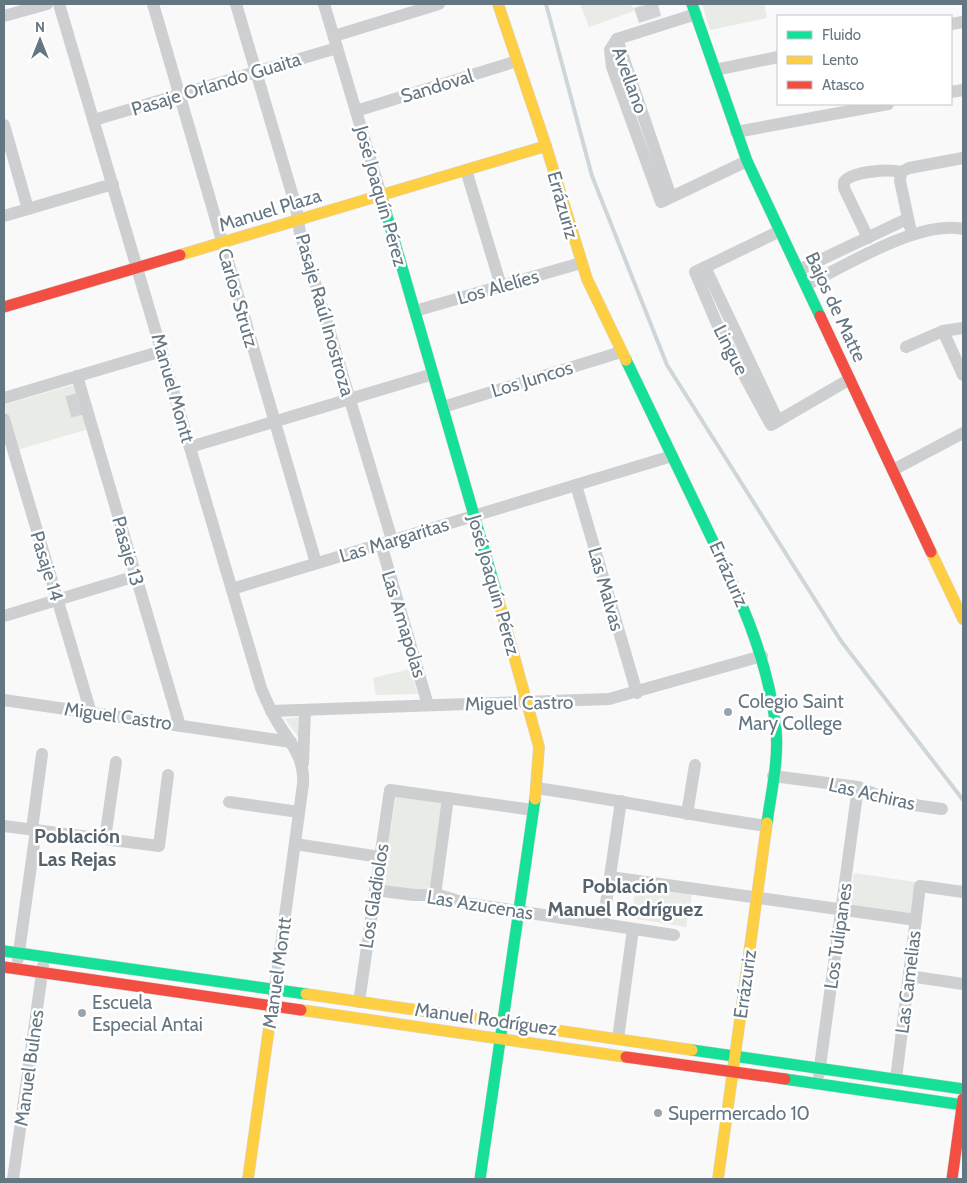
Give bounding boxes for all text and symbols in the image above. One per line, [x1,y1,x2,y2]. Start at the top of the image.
north arrow [15,15,65,65]
legend [777,15,952,105]
text: N [35,18,45,36]
text: Fluido [822,26,861,44]
street label: Avellano [607,44,653,116]
street label: Pasaje Orlando Guaita [128,47,304,121]
text: Lento [822,51,859,69]
street label: Sandoval [398,64,476,108]
text: Atasco [822,76,864,94]
street label: José Joaquín Pérez [350,122,412,269]
street label: Errázuriz [542,169,584,241]
street label: Manuel Plaza [216,184,324,236]
street label: Pasaje Raúl Inostroza [291,231,359,399]
street label: Carlos Strutz [213,246,263,350]
street label: Bajos de Matte [801,249,872,366]
street label: Los Alelíes [455,264,542,310]
street label: Lingue [709,321,753,379]
street label: Manuel Montt [146,331,200,446]
street label: Los Juncos [488,356,576,402]
street label: José Joaquín Pérez [463,511,525,658]
street label: Las Margaritas [337,512,452,568]
street label: Pasaje 13 [107,514,149,588]
street label: Pasaje 14 [25,528,69,604]
street label: Errázuriz [704,538,754,610]
street label: Las Malvas [583,545,629,634]
street label: Las Amapolas [377,568,431,680]
place label: Colegio Saint Mary College [738,690,844,735]
street label: Miguel Castro [465,691,573,715]
street label: Miguel Castro [63,697,173,735]
marker: Colegio Saint Mary College [722,706,734,718]
street label: Las Achiras [826,773,918,815]
district label: Población Las Rejas [34,824,120,871]
street label: Los Gladiolos [354,842,394,950]
district label: Población Manuel Rodríguez [547,874,703,921]
street label: Los Tulipanes [819,881,857,990]
street label: Las Azucenas [425,885,535,925]
street label: Manuel Montt [258,915,296,1030]
street label: Las Camelias [890,929,926,1035]
street label: Errázuriz [729,948,761,1020]
place label: Escuela Especial Antai [92,991,203,1036]
street label: Manuel Rodríguez [413,998,559,1040]
marker: Escuela Especial Antai [76,1007,88,1019]
street label: Manuel Bulnes [9,1008,49,1128]
place label: Supermercado 10 [668,1102,810,1125]
marker: Supermercado 10 [652,1107,664,1119]

